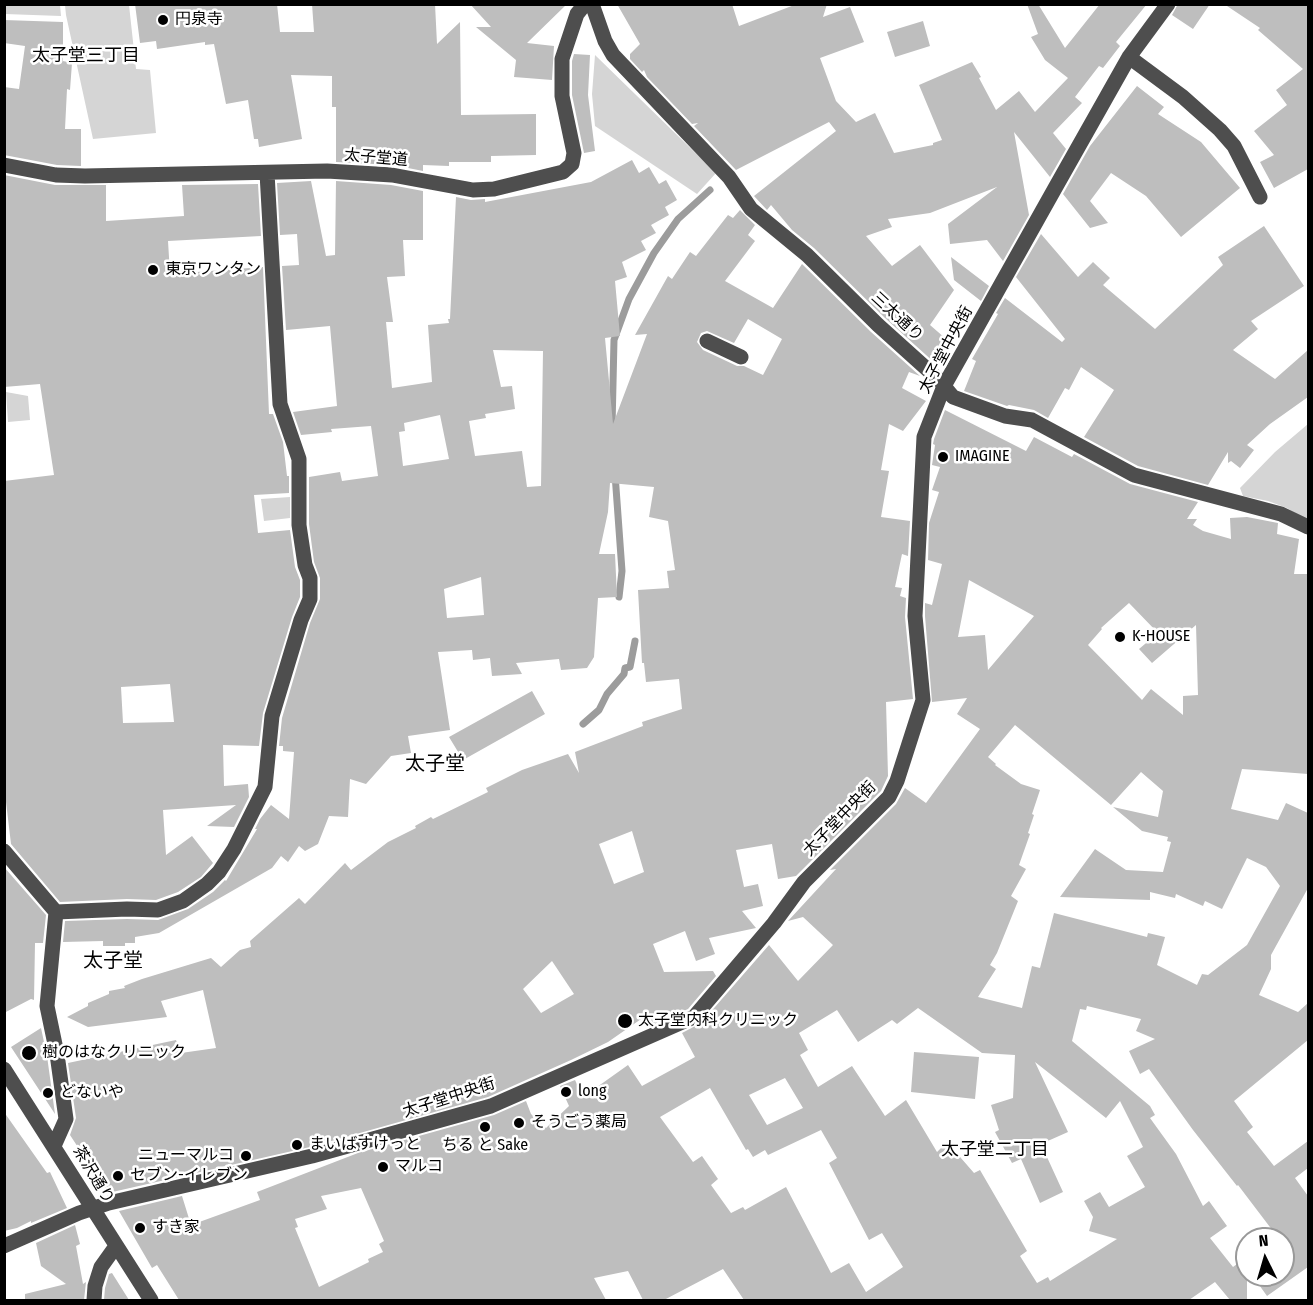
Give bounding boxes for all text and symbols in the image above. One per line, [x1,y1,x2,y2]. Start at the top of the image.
place label: 円泉寺 [175,10,223,30]
marker: 円泉寺 [156,13,170,27]
district label: 太子堂三丁目 [32,45,140,67]
street label: 太子堂道 [343,146,409,170]
place label: 東京ワンタン [165,260,261,280]
marker: 東京ワンタン [146,263,160,277]
street label: 三太通り [867,288,927,346]
street label: 太子堂中央街 [915,303,977,397]
place label: IMAGINE [955,447,1009,467]
marker: IMAGINE [936,450,950,464]
place label: K-HOUSE [1132,627,1190,647]
marker: K-HOUSE [1113,630,1127,644]
district label: 太子堂 [405,752,465,776]
street label: 太子堂中央街 [800,778,880,860]
district label: 太子堂 [83,949,143,973]
place label: 太子堂内科クリニック [638,1011,798,1031]
marker: 太子堂内科クリニック [616,1012,634,1030]
place label: 樹のはなクリニック [42,1043,186,1063]
marker: 樹のはなクリニック [20,1044,38,1062]
street label: 太子堂中央街 [400,1074,498,1122]
place label: long [578,1082,607,1102]
place label: どないや [60,1083,124,1103]
marker: long [559,1085,573,1099]
marker: どないや [41,1086,55,1100]
place label: そうごう薬局 [531,1113,627,1133]
marker: そうごう薬局 [512,1116,526,1130]
marker: ちる と Sake [478,1120,492,1134]
place label: まいばすけっと [309,1135,421,1155]
place label: ちる と Sake [442,1136,528,1156]
marker: まいばすけっと [290,1138,304,1152]
district label: 太子堂二丁目 [941,1139,1049,1161]
street label: 茶沢通り [68,1143,118,1207]
place label: ニューマルコ [138,1146,234,1166]
marker: ニューマルコ [239,1149,253,1163]
place label: マルコ [395,1157,443,1177]
marker: マルコ [376,1160,390,1174]
place label: セブン-イレブン [130,1166,248,1186]
marker: セブン-イレブン [111,1169,125,1183]
place label: すき家 [152,1218,200,1238]
marker: すき家 [133,1221,147,1235]
north arrow [1235,1227,1295,1287]
text: N [1258,1231,1269,1250]

